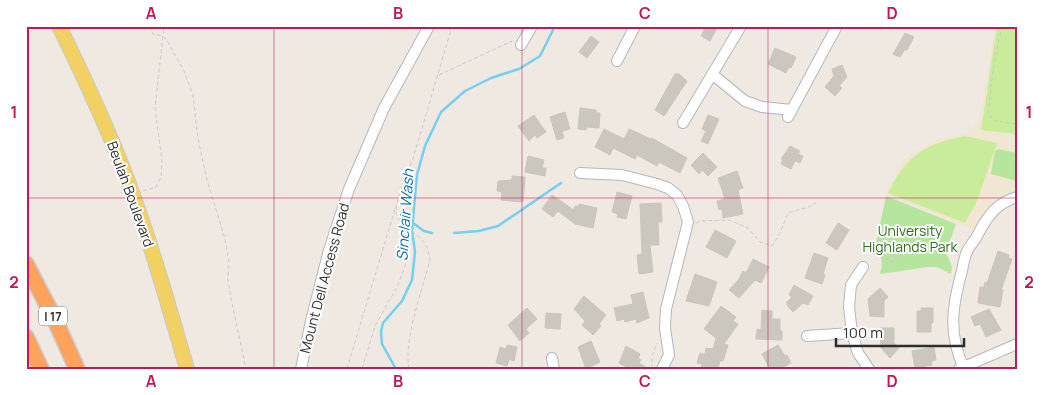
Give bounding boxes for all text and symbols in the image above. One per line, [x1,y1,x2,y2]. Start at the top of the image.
text: A [146,2,157,24]
text: B [393,2,403,24]
text: C [639,2,651,24]
text: D [886,2,898,24]
text: 1 [10,101,18,123]
text: 1 [1025,101,1033,123]
street label: Beulah Boulevard [103,138,159,250]
water label: Sinclair Wash [391,167,419,262]
street label: Mount Dell Access Road [295,201,353,355]
park label: University Highlands Park [862,221,959,256]
text: 2 [9,271,19,293]
text: 2 [1024,271,1034,293]
road number: I 17 [39,306,67,326]
scale bar [836,315,963,347]
text: 100 m [843,322,883,343]
text: A [146,370,157,392]
text: B [393,370,403,392]
text: C [639,370,651,392]
text: D [886,370,898,392]

